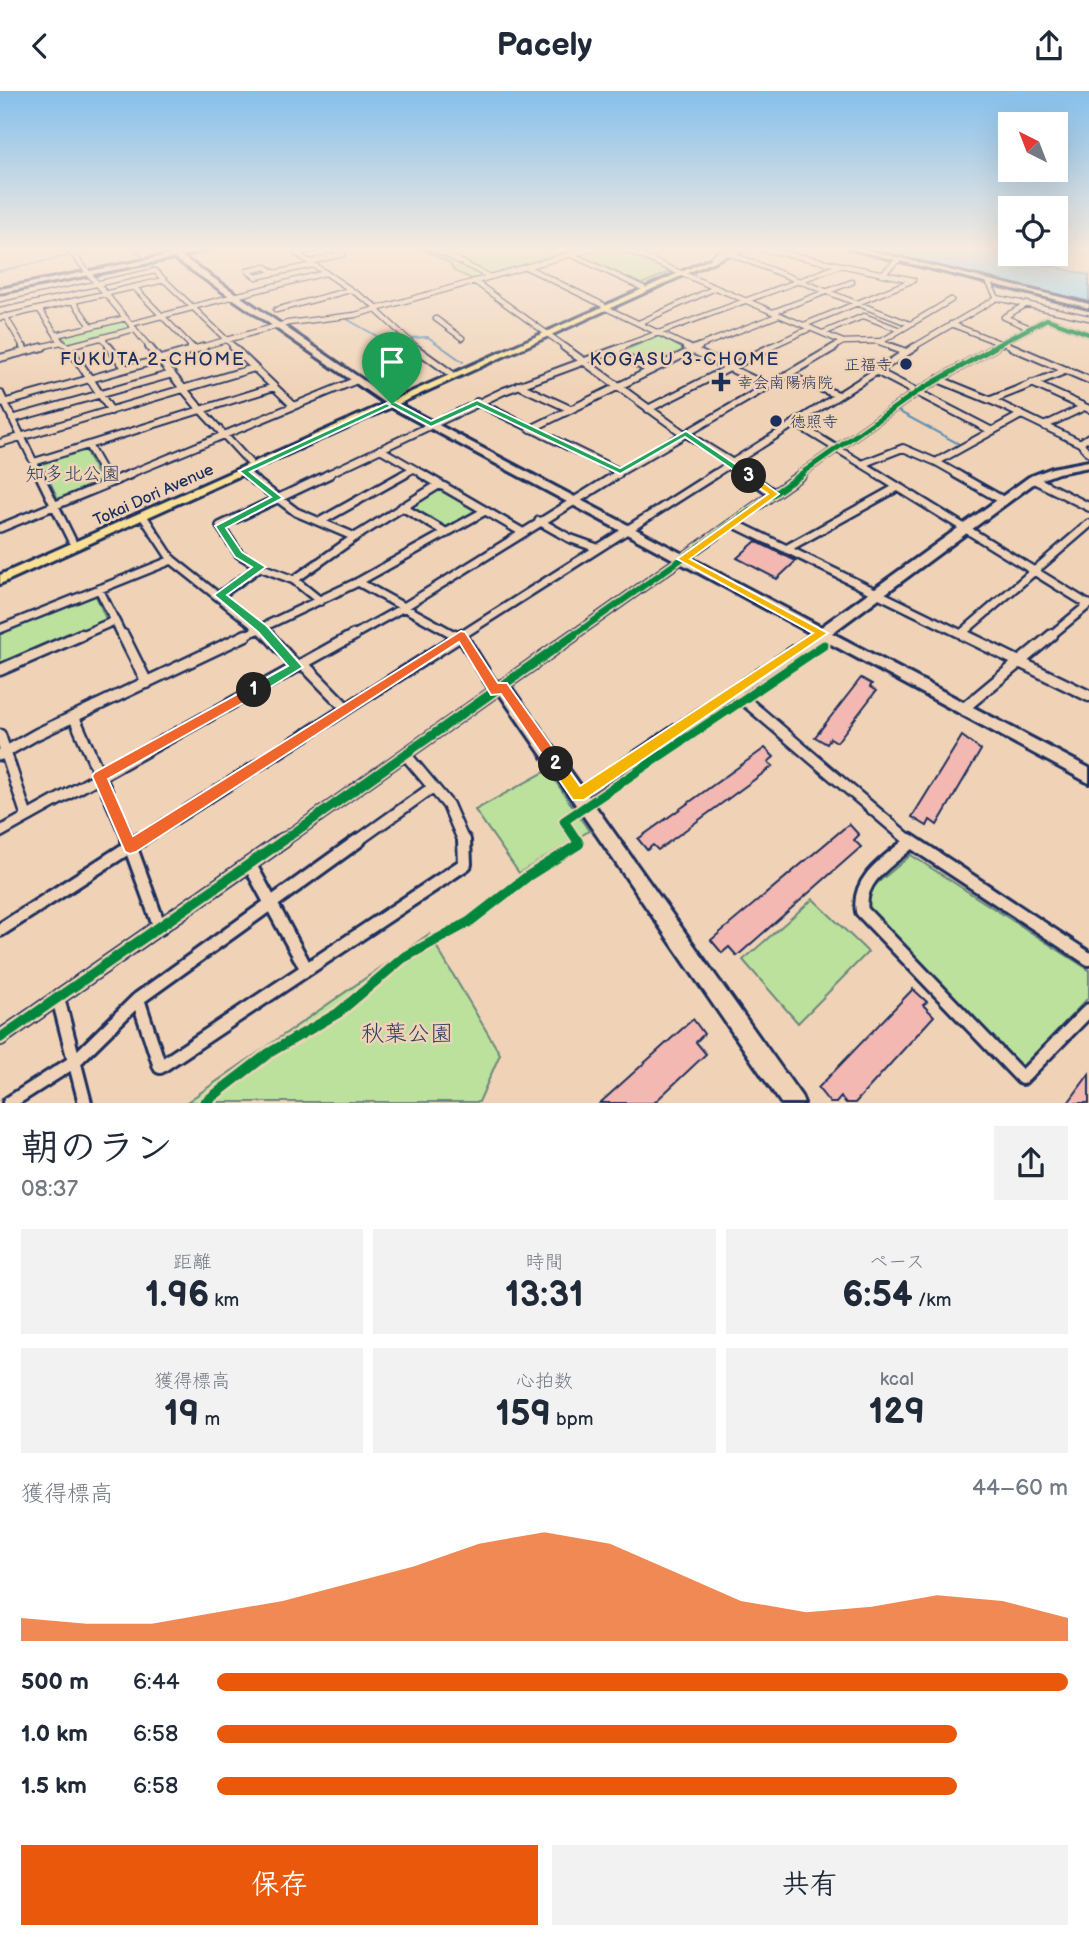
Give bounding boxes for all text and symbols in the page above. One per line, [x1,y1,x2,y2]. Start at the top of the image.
text: Pacely [497,26,592,65]
icon: back [21,27,59,65]
icon: share [1030,27,1068,65]
north arrow [998,112,1068,182]
map controls [998,112,1068,266]
button: locate [998,196,1068,266]
pin [362,332,422,404]
icon: arrive [373,343,411,381]
district label: FUKUTA 2-CHOME [60,349,246,370]
district label: KOGASU 3-CHOME [590,349,780,370]
place label: 正福寺 [844,356,892,375]
marker: 正福寺 [898,356,914,372]
marker: 幸会南陽病院 [711,372,731,392]
place label: 幸会南陽病院 [737,374,833,393]
marker: 徳照寺 [768,413,784,429]
place label: 徳照寺 [790,413,838,432]
pin: 3 [732,459,766,493]
street label: Tokai Dori Avenue [90,460,217,530]
park label: 知多北公園 [25,463,121,486]
text: 3 [743,464,754,487]
pin: 1 [236,673,272,707]
text: 1 [250,678,258,701]
pin: 2 [538,747,574,781]
text: 2 [550,752,561,775]
park label: 秋葉公園 [361,1020,453,1048]
text: 朝のラン [21,1126,173,1171]
button: share [994,1126,1068,1200]
text: 08:37 [21,1175,78,1203]
text: 距離 [173,1251,211,1274]
text: 時間 [525,1251,564,1274]
text: ペース [869,1251,925,1274]
text: 1.96 [145,1274,209,1317]
text: 13:31 [505,1274,584,1317]
text: 6:54 [842,1274,913,1317]
text: km [209,1289,239,1312]
text: /km [913,1289,951,1312]
text: kcal [880,1368,914,1391]
text: 獲得標高 [154,1370,230,1393]
text: 心拍数 [516,1370,573,1393]
text: 129 [869,1391,925,1434]
text: 19 [164,1393,199,1436]
text: 159 [495,1393,551,1436]
text: m [199,1408,220,1431]
text: bpm [551,1408,594,1431]
text: 44–60 m [972,1474,1068,1502]
text: 獲得標高 [21,1480,113,1508]
text: 500 m [21,1668,89,1696]
text: 6:44 [133,1668,180,1696]
text: 1.0 km [21,1720,88,1748]
text: 6:58 [133,1720,178,1748]
text: 1.5 km [21,1772,87,1800]
text: 6:58 [133,1772,178,1800]
button: 保存 [21,1845,538,1925]
button: 共有 [552,1845,1068,1925]

